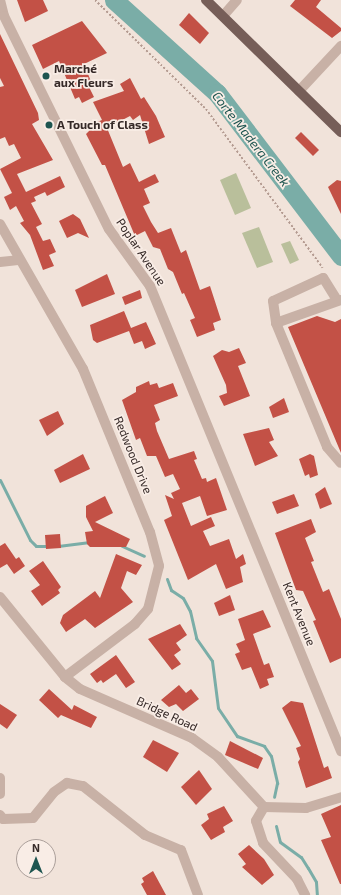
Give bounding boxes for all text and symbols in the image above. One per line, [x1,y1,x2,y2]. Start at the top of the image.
place label: Marché aux Fleurs [54,62,113,90]
marker: Marché aux Fleurs [41,71,51,81]
water label: Corte Madera Creek [209,88,293,190]
place label: A Touch of Class [57,118,149,132]
marker: A Touch of Class [44,120,54,130]
street label: Poplar Avenue [113,215,169,289]
street label: Redwood Drive [111,414,155,496]
street label: Kent Avenue [280,580,318,648]
street label: Bridge Road [134,694,200,734]
north arrow [16,839,56,879]
text: N [32,841,40,854]

